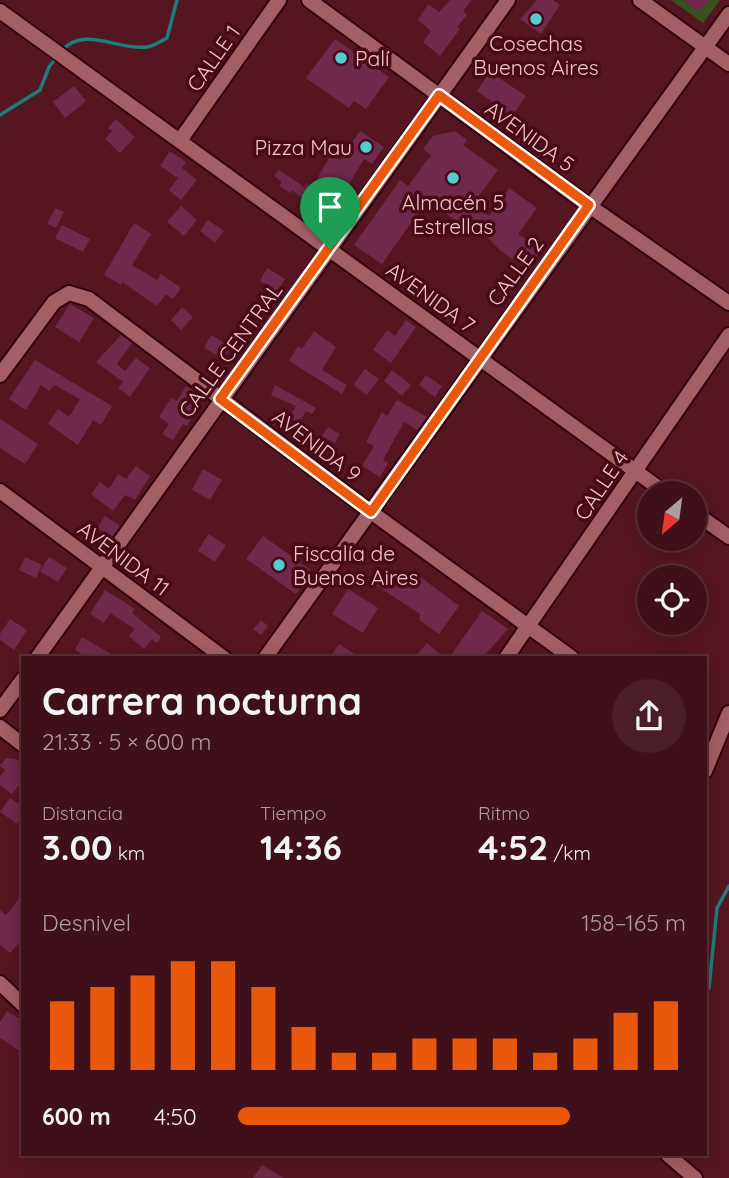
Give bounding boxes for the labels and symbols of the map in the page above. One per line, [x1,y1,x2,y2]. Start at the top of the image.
marker: Cosechas Buenos Aires [528,11,544,27]
street label: CALLE 1 [181,20,245,96]
place label: Cosechas Buenos Aires [473,30,599,80]
place label: Palí [355,45,390,71]
marker: Palí [333,50,349,66]
street label: AVENIDA 5 [480,95,580,177]
place label: Pizza Mau [255,134,352,160]
marker: Pizza Mau [358,139,374,155]
marker: Almacén 5 Estrellas [445,170,461,186]
pin [300,177,360,249]
place label: Almacén 5 Estrellas [402,189,504,239]
street label: CALLE 2 [481,231,549,311]
street label: AVENIDA 7 [382,256,481,338]
street label: CALLE CENTRAL [173,278,287,422]
street label: AVENIDA 9 [268,403,366,487]
street label: CALLE 4 [568,445,634,525]
north arrow [637,481,707,551]
street label: AVENIDA 11 [73,515,175,601]
place label: Fiscalía de Buenos Aires [293,540,418,590]
marker: Fiscalía de Buenos Aires [271,557,287,573]

